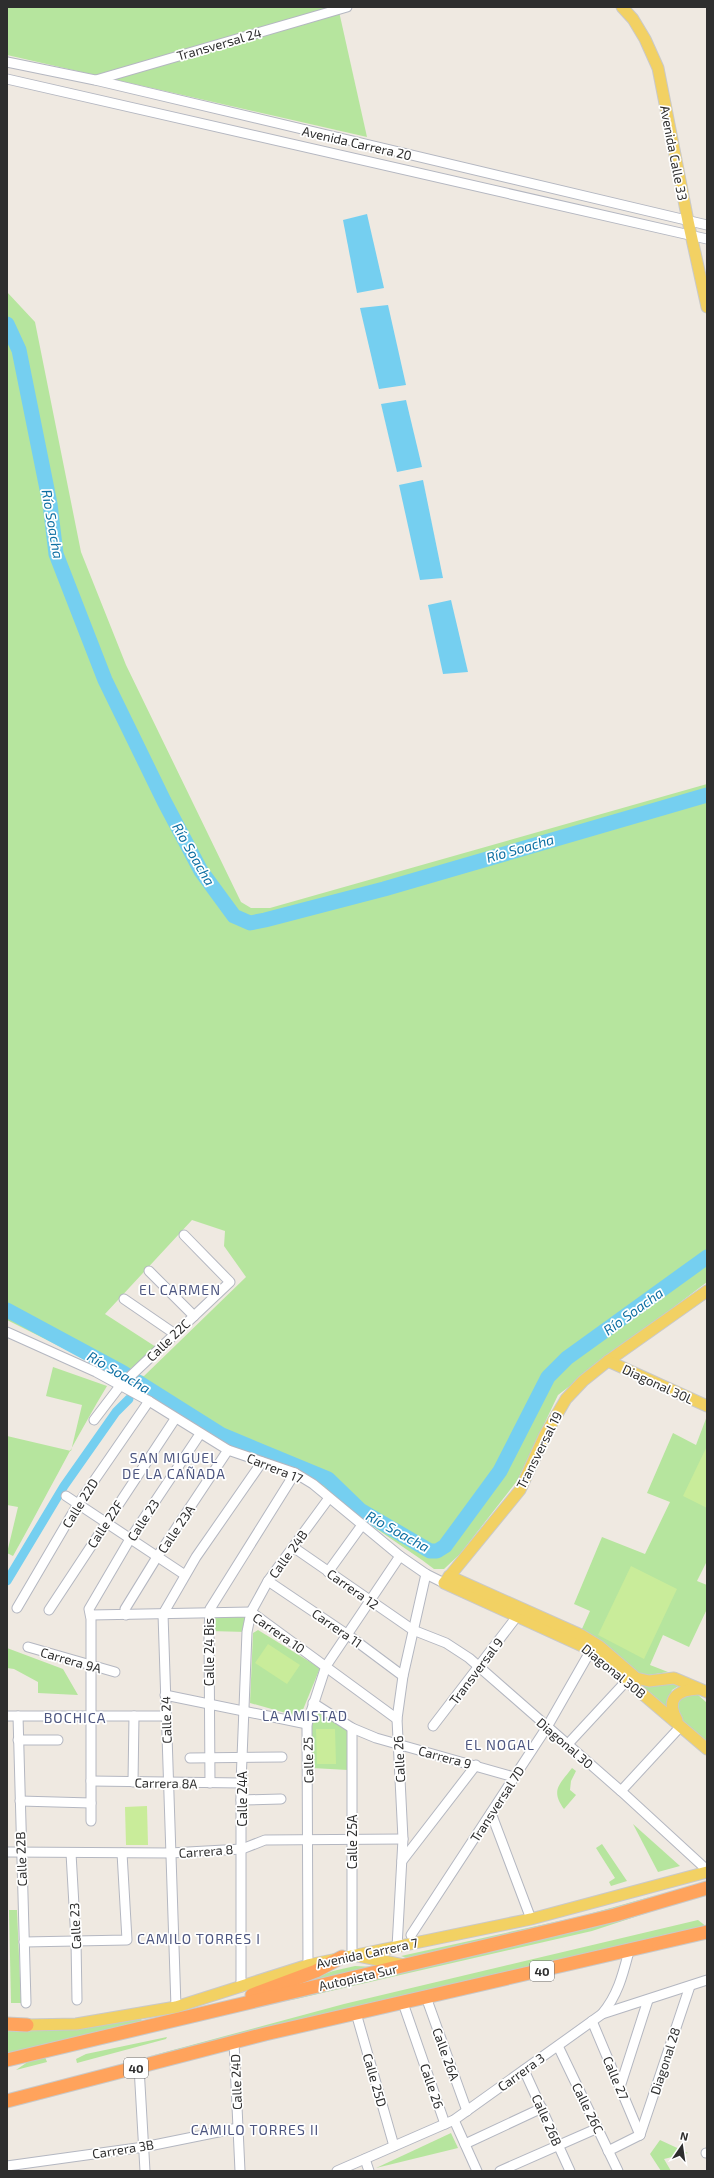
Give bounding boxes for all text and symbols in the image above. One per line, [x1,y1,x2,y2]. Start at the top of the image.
street label: Transversal 24 [175,24,263,64]
street label: Avenida Calle 33 [657,104,691,202]
street label: Avenida Carrera 20 [301,123,413,163]
water label: Río Soacha [39,488,67,560]
water label: Río Soacha [169,820,219,888]
water label: Río Soacha [484,830,556,866]
district label: EL CARMEN [139,1281,221,1298]
water label: Río Soacha [600,1284,666,1338]
street label: Calle 22C [143,1315,193,1365]
water label: Río Soacha [85,1347,153,1397]
street label: Diagonal 30L [620,1361,696,1408]
street label: Transversal 19 [513,1409,565,1491]
district label: SAN MIGUEL DE LA CAÑADA [122,1449,226,1482]
street label: Carrera 17 [245,1450,306,1487]
street label: Calle 22D [59,1475,101,1531]
street label: Calle 23 [124,1496,162,1544]
street label: Calle 22F [84,1497,126,1551]
street label: Calle 23A [154,1502,198,1556]
water label: Río Soacha [363,1507,433,1555]
street label: Calle 24B [265,1527,311,1581]
street label: Carrera 12 [324,1565,382,1613]
street label: Carrera 11 [309,1605,365,1651]
street label: Carrera 10 [250,1609,308,1657]
street label: Calle 24 Bis [201,1618,217,1686]
street label: Transversal 9 [446,1634,506,1708]
street label: Diagonal 30B [579,1640,649,1702]
street label: Carrera 9A [39,1644,103,1676]
street label: Calle 24 [157,1696,175,1744]
district label: LA AMISTAD [262,1707,348,1724]
district label: BOCHICA [44,1709,106,1726]
street label: Diagonal 30 [533,1714,597,1772]
street label: Calle 26 [390,1735,408,1783]
district label: EL NOGAL [465,1736,535,1753]
street label: Calle 25 [300,1737,316,1783]
street label: Carrera 9 [417,1742,473,1772]
street label: Transversal 7D [467,1763,527,1845]
street label: Calle 24A [234,1771,250,1827]
street label: Carrera 8A [134,1774,198,1792]
street label: Calle 25A [344,1815,360,1869]
street label: Calle 22B [12,1831,30,1887]
street label: Carrera 8 [178,1841,234,1861]
street label: Calle 23 [66,1902,84,1950]
district label: CAMILO TORRES I [137,1930,261,1947]
street label: Avenida Carrera 7 [315,1934,420,1972]
street label: Autopista Sur [317,1960,399,1994]
road number: 40 [530,1961,554,1981]
street label: Calle 26A [429,2025,463,2083]
street label: Diagonal 28 [647,2025,683,2097]
street label: Carrera 3 [494,2050,548,2094]
street label: Calle 25D [360,2051,390,2109]
street label: Calle 24D [227,2054,245,2110]
street label: Calle 27 [600,2054,633,2103]
road number: 40 [124,2058,148,2078]
street label: Calle 26 [417,2061,447,2111]
street label: Calle 26C [569,2080,607,2136]
street label: Calle 26B [529,2092,565,2148]
district label: CAMILO TORRES II [191,2121,319,2138]
north arrow [662,2126,702,2166]
text: N [679,2129,690,2143]
street label: Carrera 3B [91,2136,155,2162]

